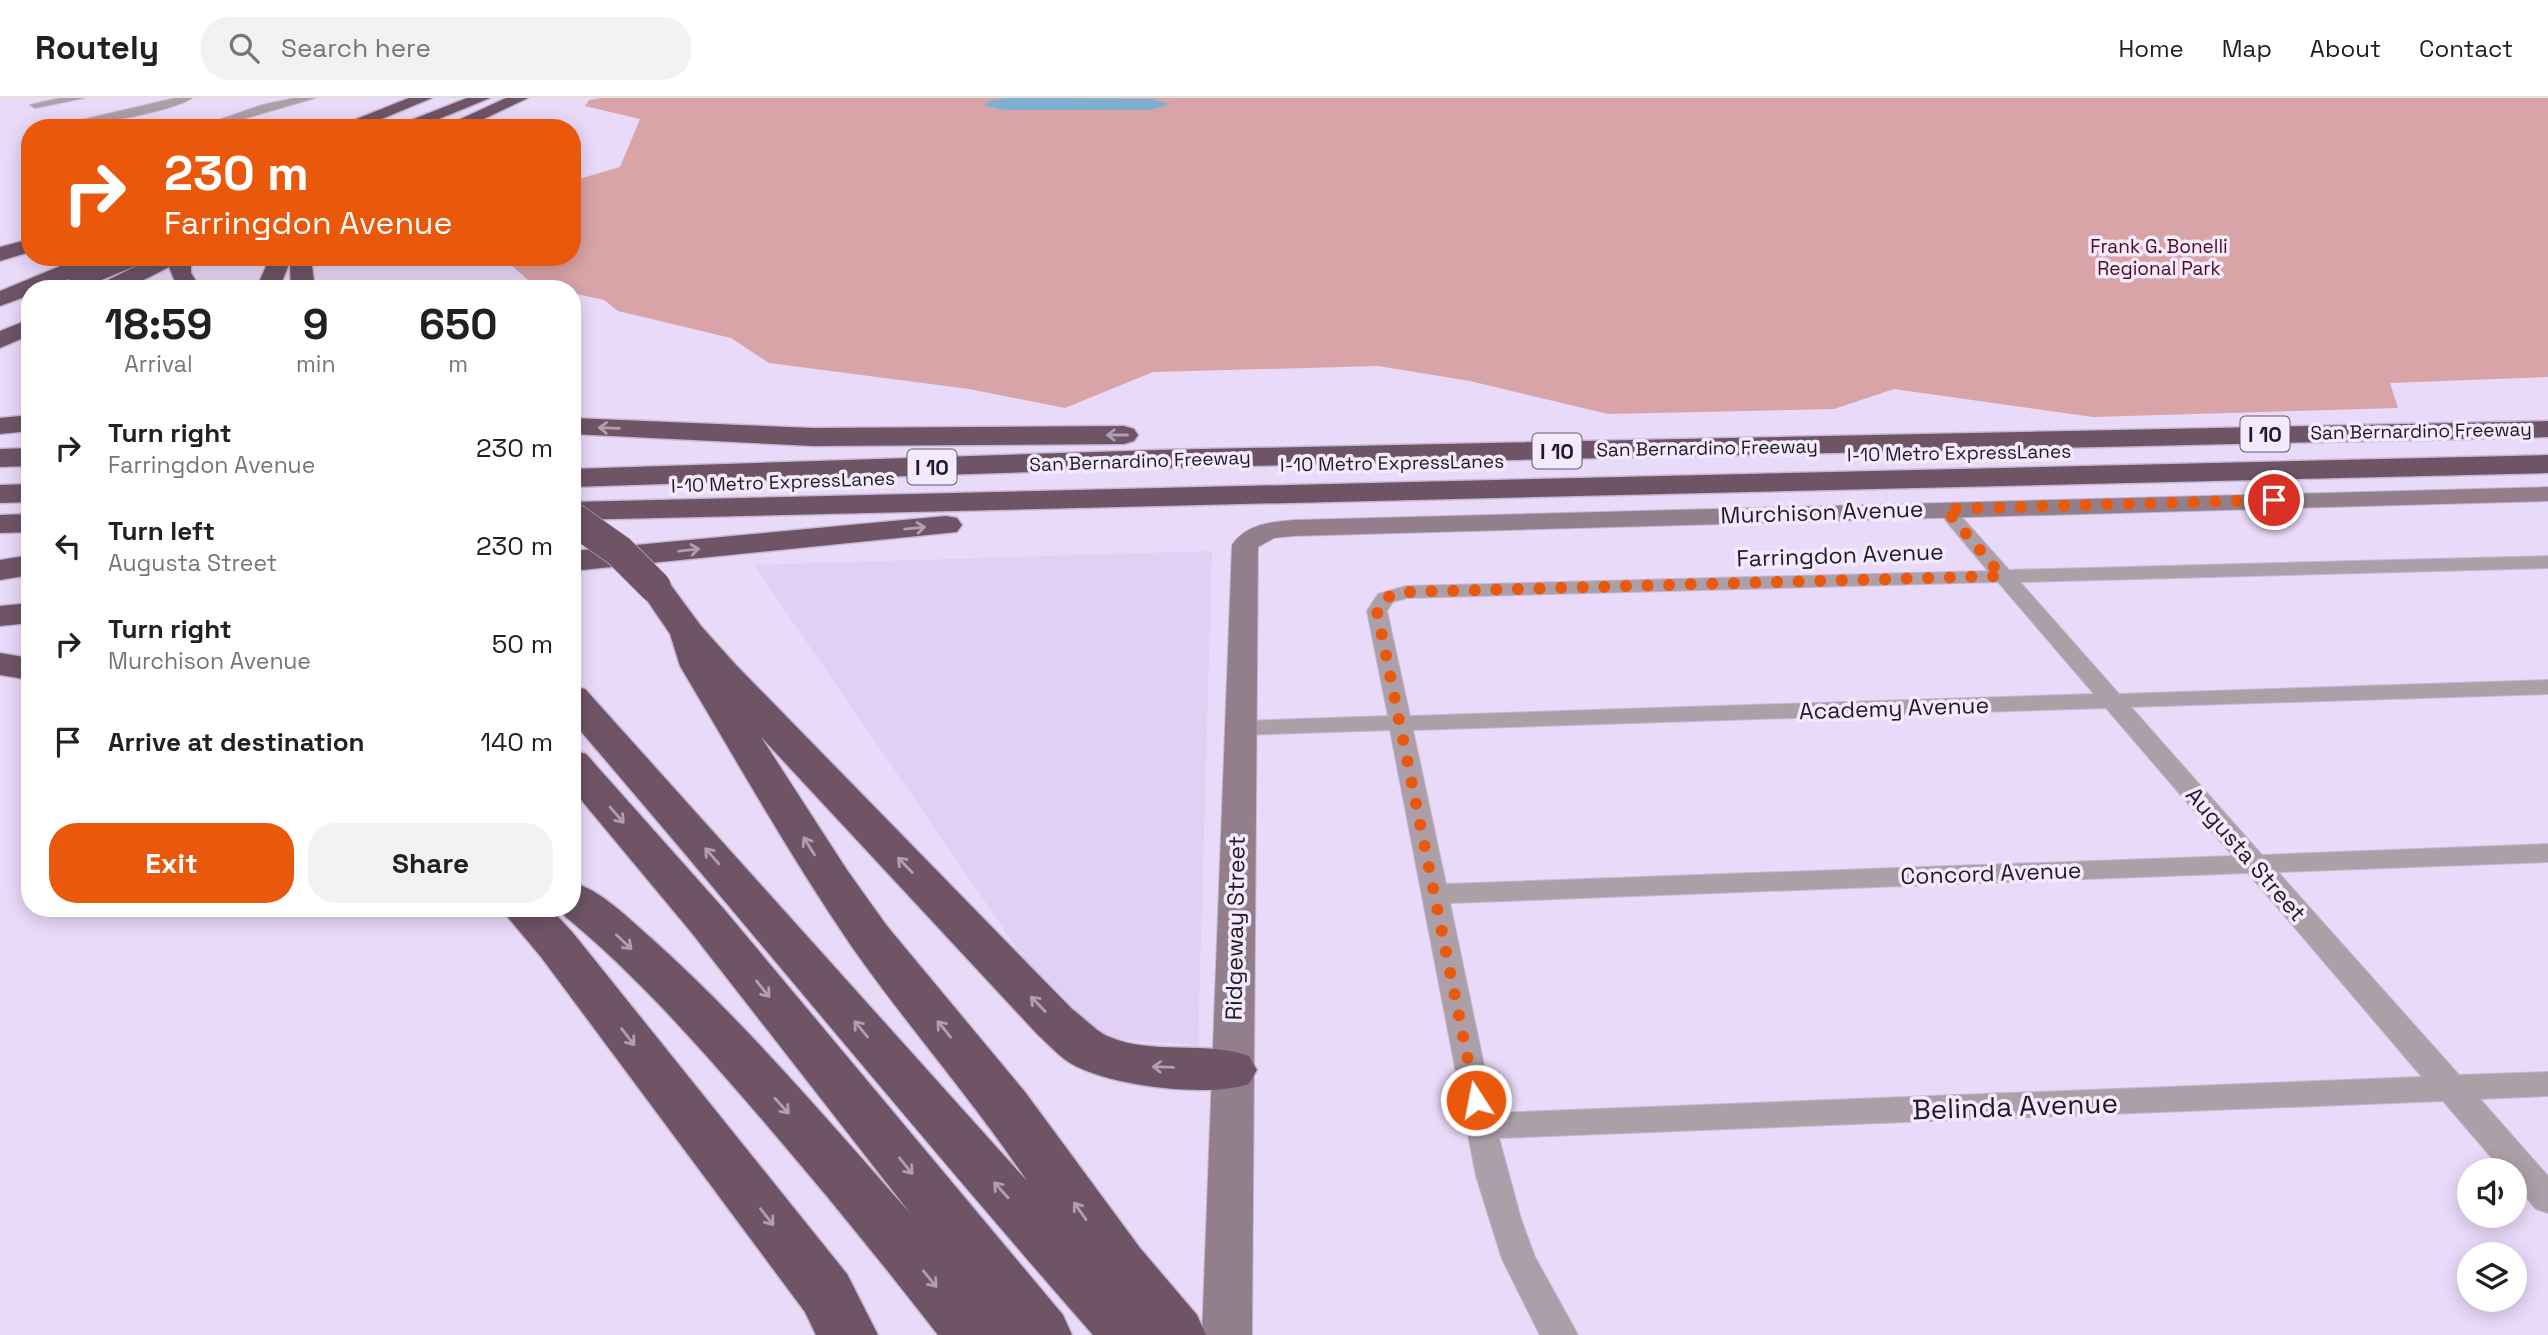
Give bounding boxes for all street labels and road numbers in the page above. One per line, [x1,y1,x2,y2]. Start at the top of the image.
road number: I 10 [2240,416,2290,452]
street label: San Bernardino Freeway [2310,417,2532,445]
road number: I 10 [1532,434,1582,468]
street label: San Bernardino Freeway [1596,434,1818,462]
street label: I-10 Metro ExpressLanes [1847,439,2071,467]
street label: San Bernardino Freeway [1029,445,1251,477]
street label: I-10 Metro ExpressLanes [1280,449,1504,477]
road number: I 10 [908,450,956,484]
street label: I-10 Metro ExpressLanes [670,466,896,498]
street label: Murchison Avenue [1720,493,1924,531]
street label: Farringdon Avenue [1736,536,1944,574]
street label: Academy Avenue [1798,690,1990,726]
street label: Augusta Street [2179,780,2313,928]
street label: Ridgeway Street [1218,835,1252,1021]
street label: Concord Avenue [1900,855,2082,891]
street label: Belinda Avenue [1912,1084,2118,1128]

